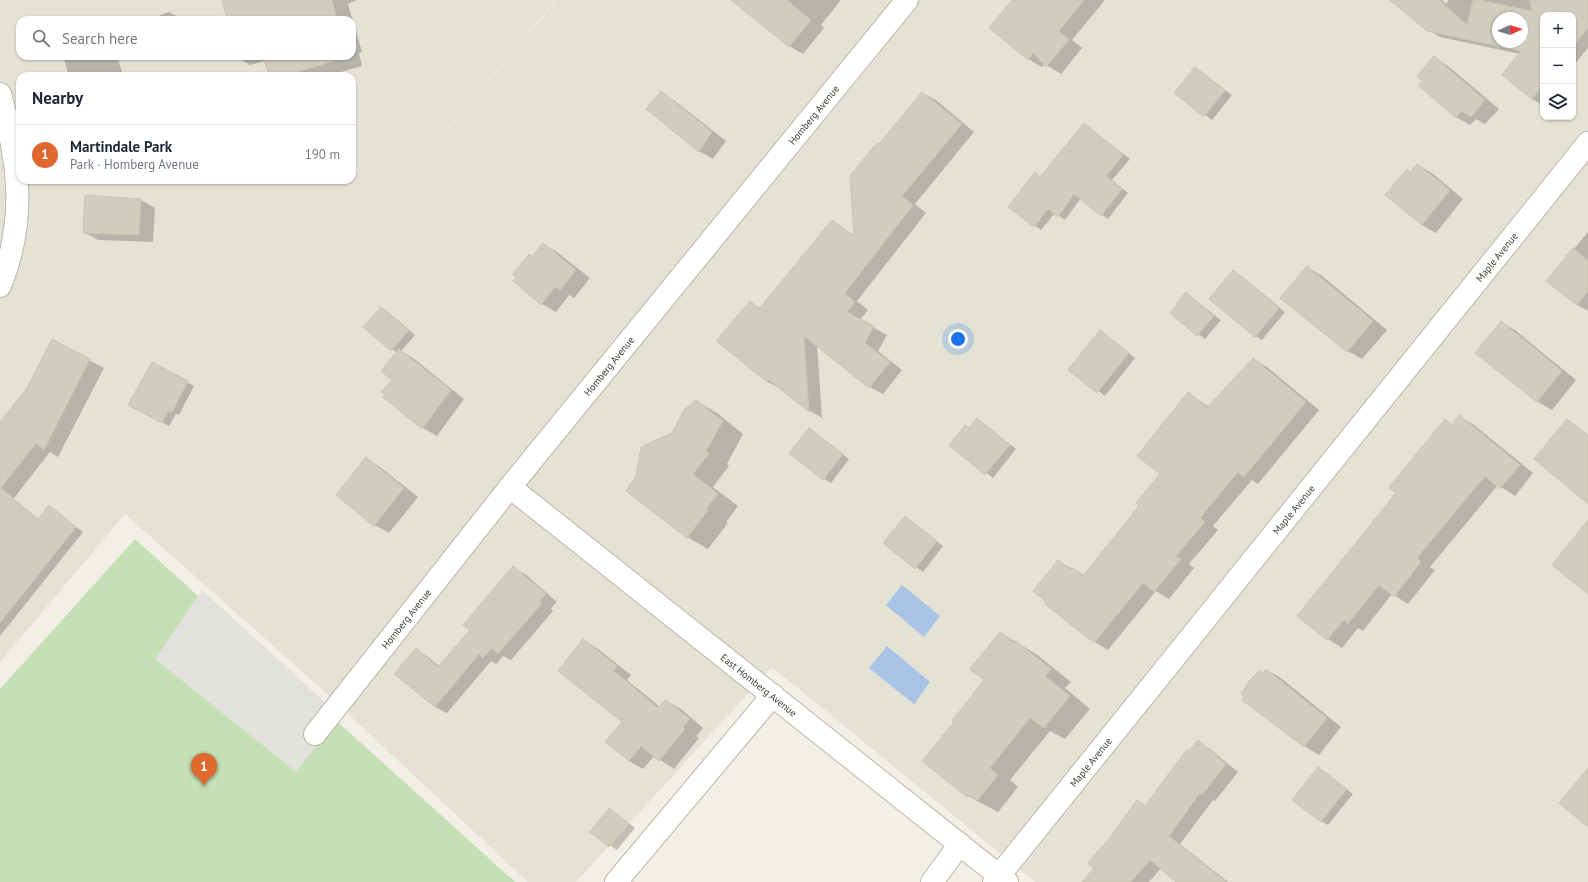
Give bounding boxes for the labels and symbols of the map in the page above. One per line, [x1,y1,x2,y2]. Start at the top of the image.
north arrow [1492,12,1528,48]
street label: Homberg Avenue [786,83,842,147]
street label: Maple Avenue [1473,230,1521,285]
your location [948,329,968,349]
street label: Homberg Avenue [581,334,637,399]
street label: Maple Avenue [1270,482,1318,537]
street label: Homberg Avenue [379,586,434,652]
street label: East Homberg Avenue [718,651,799,720]
street label: Maple Avenue [1067,735,1115,790]
pin: 1 [191,753,217,786]

